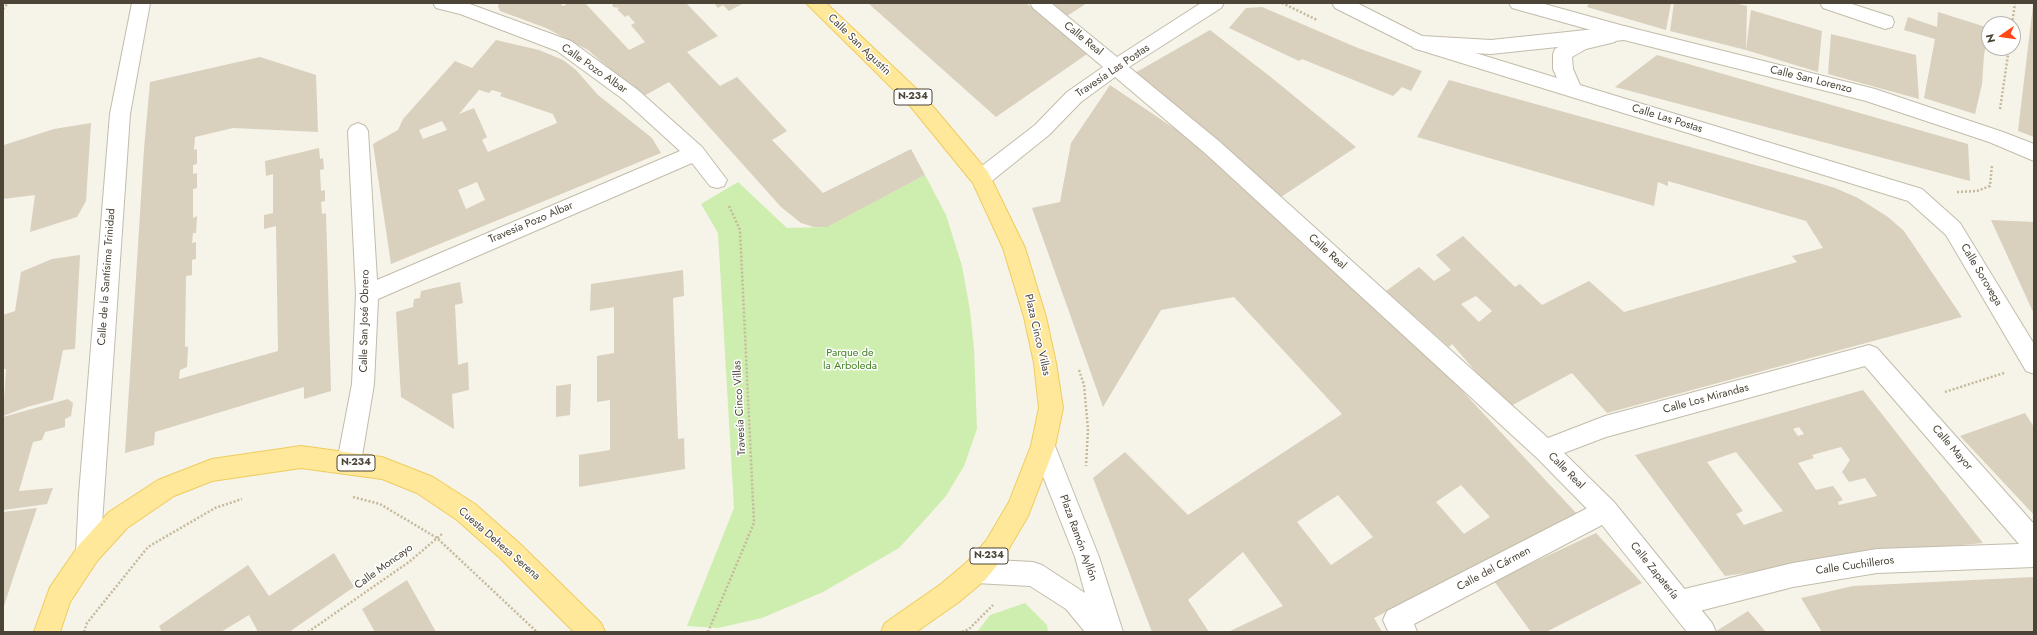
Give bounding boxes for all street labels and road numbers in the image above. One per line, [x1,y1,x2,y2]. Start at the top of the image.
street label: Calle San Agustín [825,12,893,78]
street label: Calle Real [1061,19,1105,59]
street label: Calle Pozo Albar [558,41,630,97]
street label: Travesía Las Postas [1074,41,1152,101]
street label: Calle San Lorenzo [1769,63,1853,97]
road number: N-234 [894,89,932,105]
street label: Calle Las Postas [1630,102,1704,136]
street label: Travesía Pozo Albar [487,199,575,247]
street label: Calle de la Santísima Trinidad [96,208,118,346]
street label: Calle Real [1305,232,1349,272]
street label: Calle Sorovega [1957,241,2005,309]
street label: Calle San José Obrero [358,269,372,373]
street label: Plaza Cinco Villas [1021,293,1053,377]
street label: Travesía Cinco Villas [731,360,749,456]
street label: Calle Los Mirandas [1662,381,1750,417]
street label: Calle Mayor [1929,423,1975,473]
street label: Calle Real [1545,450,1587,492]
road number: N-234 [337,455,375,471]
street label: Plaza Ramón Ayllón [1056,493,1100,583]
street label: Cuesta Dehesa Serena [455,505,543,583]
street label: Calle Zapatería [1627,540,1681,602]
street label: Calle Moncayo [352,541,416,593]
street label: Calle del Cármen [1455,544,1533,594]
road number: N-234 [970,548,1008,564]
street label: Calle Cuchilleros [1815,554,1895,578]

